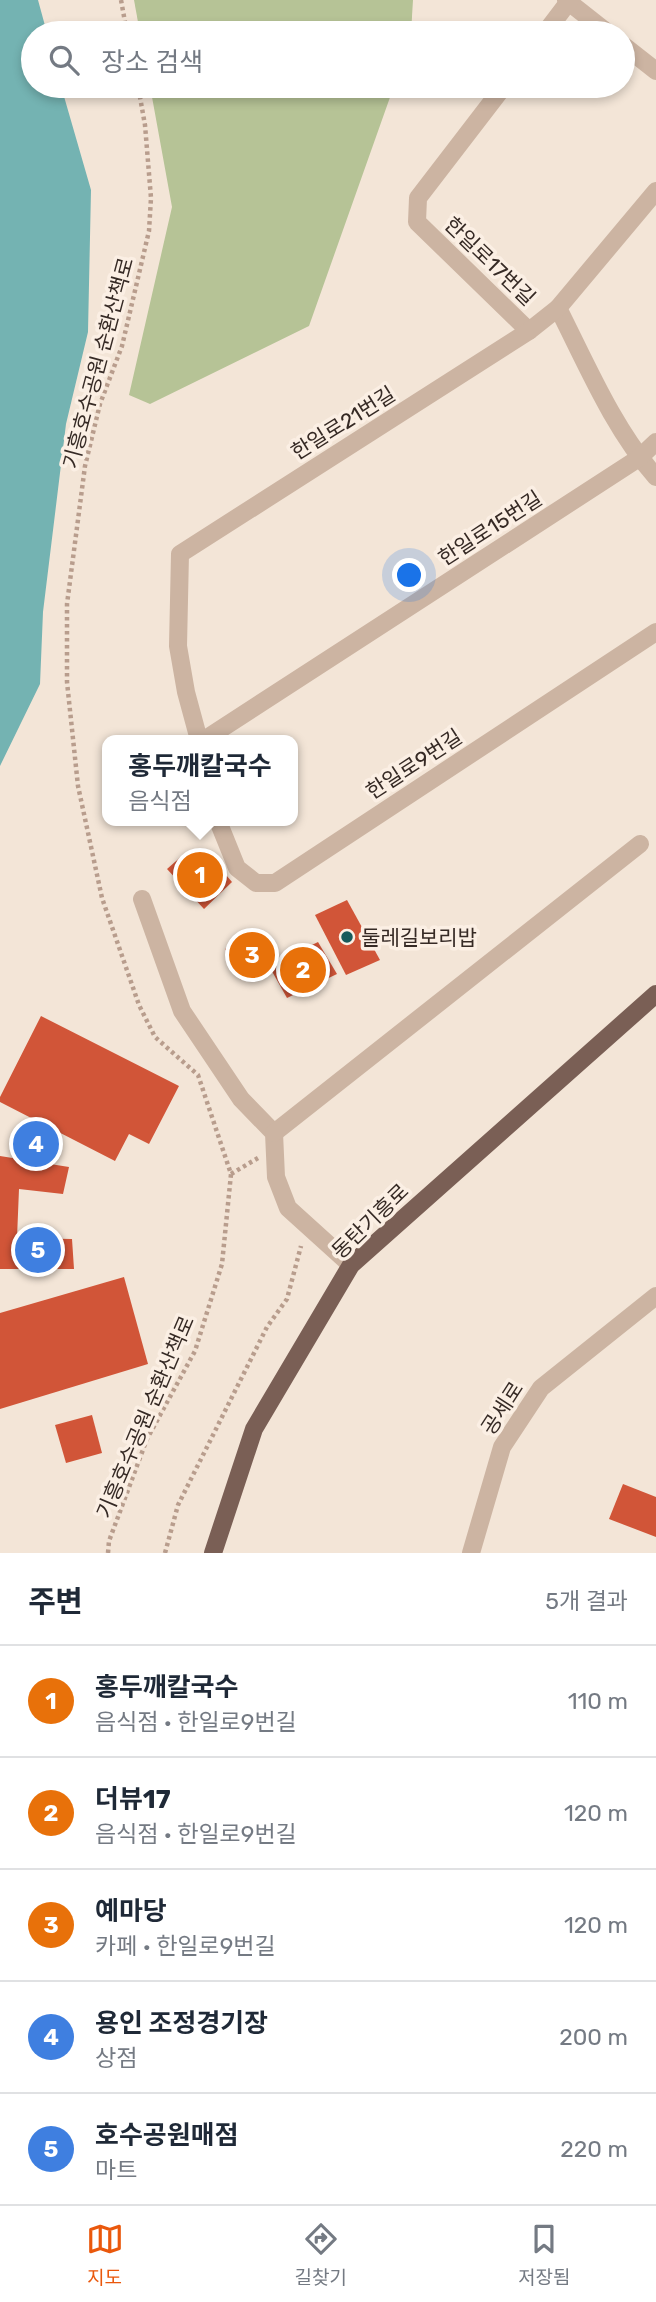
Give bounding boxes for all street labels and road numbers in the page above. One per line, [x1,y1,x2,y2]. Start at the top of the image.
street label: 한일로17번길 [439,212,541,310]
street label: 기흥호수공원 순환산책로 [58,255,138,471]
street label: 한일로21번길 [286,381,400,465]
street label: 한일로15번길 [434,485,546,571]
street label: 한일로9번길 [361,724,467,804]
street label: 동탄기흥로 [327,1178,413,1264]
street label: 기흥호수공원 순환산책로 [91,1312,199,1522]
street label: 공세로 [476,1377,528,1439]

